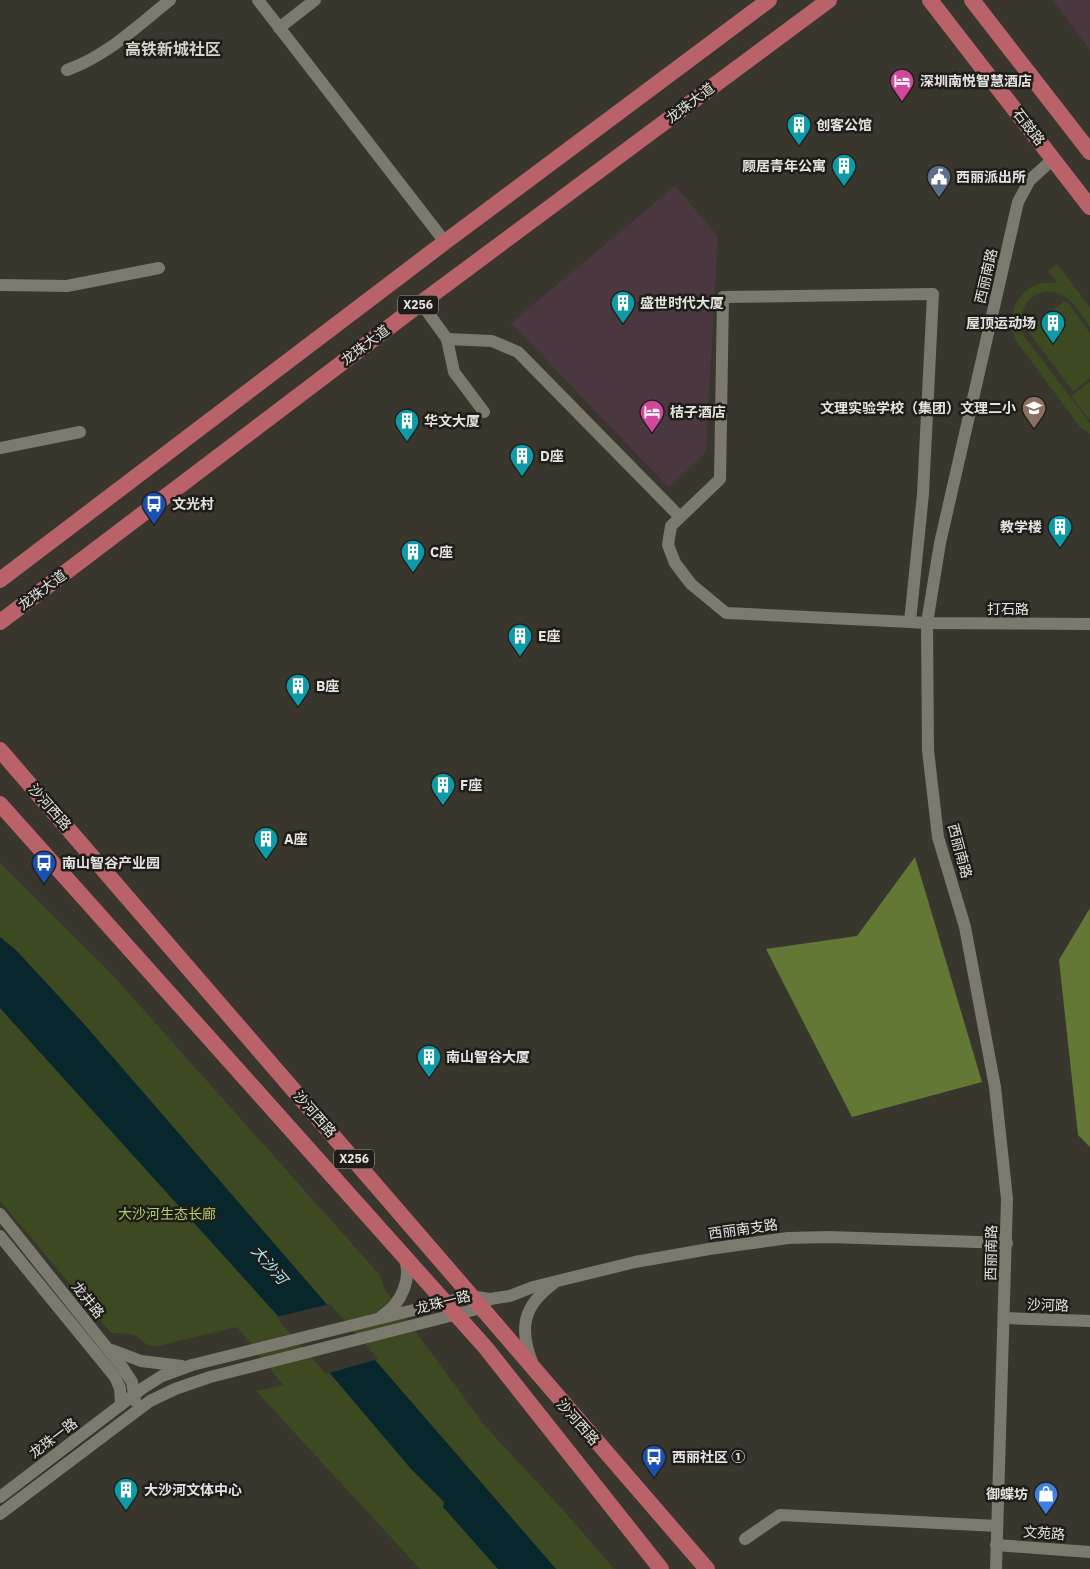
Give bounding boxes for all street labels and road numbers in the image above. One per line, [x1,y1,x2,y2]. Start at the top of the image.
street label: 龙珠大道 [662,79,718,127]
street label: 石鼓路 [1009,105,1049,149]
street label: 西丽南路 [971,247,1001,305]
road number: X256 [398,296,438,314]
street label: 龙珠大道 [337,321,393,369]
street label: 龙珠大道 [14,566,70,614]
street label: 打石路 [987,600,1029,618]
street label: 沙河西路 [25,780,75,834]
street label: 西丽南路 [944,822,976,880]
street label: 沙河西路 [290,1087,340,1141]
road number: X256 [334,1150,374,1168]
street label: 西丽南支路 [707,1215,779,1243]
street label: 西丽南路 [982,1225,1000,1281]
street label: 龙井路 [68,1278,108,1322]
street label: 龙珠一路 [414,1286,472,1318]
street label: 沙河路 [1027,1295,1069,1315]
street label: 沙河西路 [553,1395,603,1449]
street label: 龙珠一路 [25,1414,81,1462]
street label: 文苑路 [1022,1523,1066,1543]

